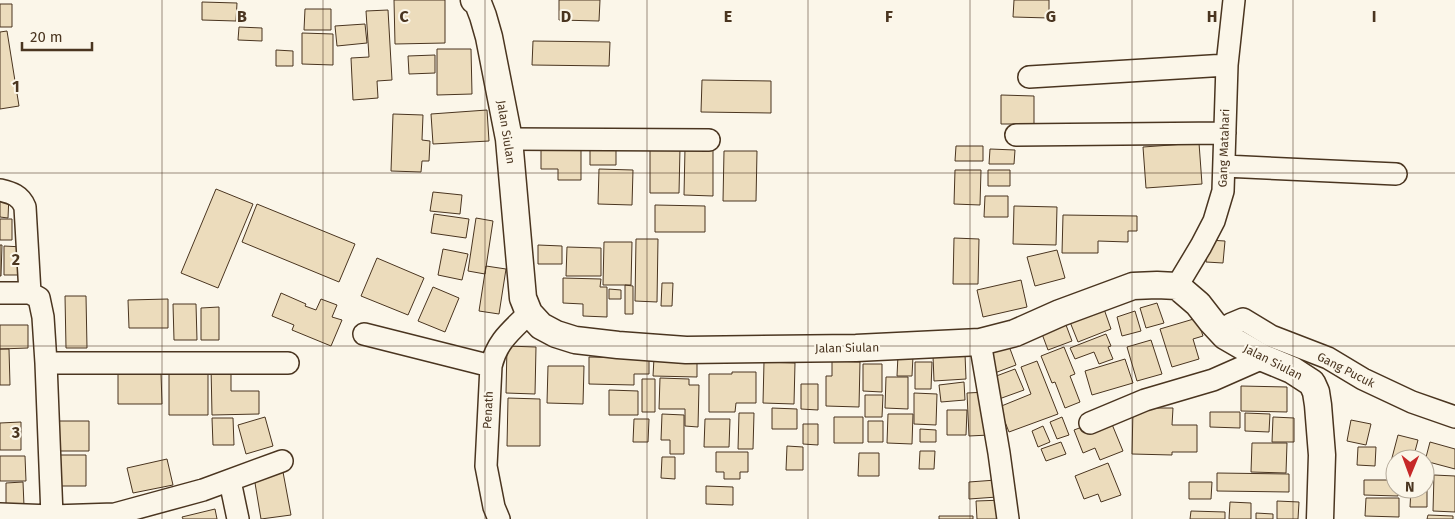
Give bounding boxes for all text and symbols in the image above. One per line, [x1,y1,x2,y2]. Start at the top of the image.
text: B [237,7,247,26]
text: C [399,7,409,26]
text: D [561,7,571,26]
text: E [724,7,732,26]
text: F [885,7,893,26]
text: G [1046,7,1056,26]
text: H [1207,7,1217,26]
text: I [1372,7,1376,26]
scale bar [22,20,92,52]
text: 20 m [30,28,63,46]
text: 1 [12,77,20,96]
street label: Jalan Siulan [494,99,518,165]
street label: Gang Matahari [1216,108,1232,188]
text: 2 [12,250,20,269]
street label: Jalan Siulan [815,340,879,356]
street label: Jalan Siulan [1241,341,1305,383]
street label: Gang Pucuk [1315,349,1378,391]
street label: Penath [480,391,496,429]
text: 3 [11,423,20,442]
north arrow [1385,449,1435,499]
text: N [1405,478,1415,495]

